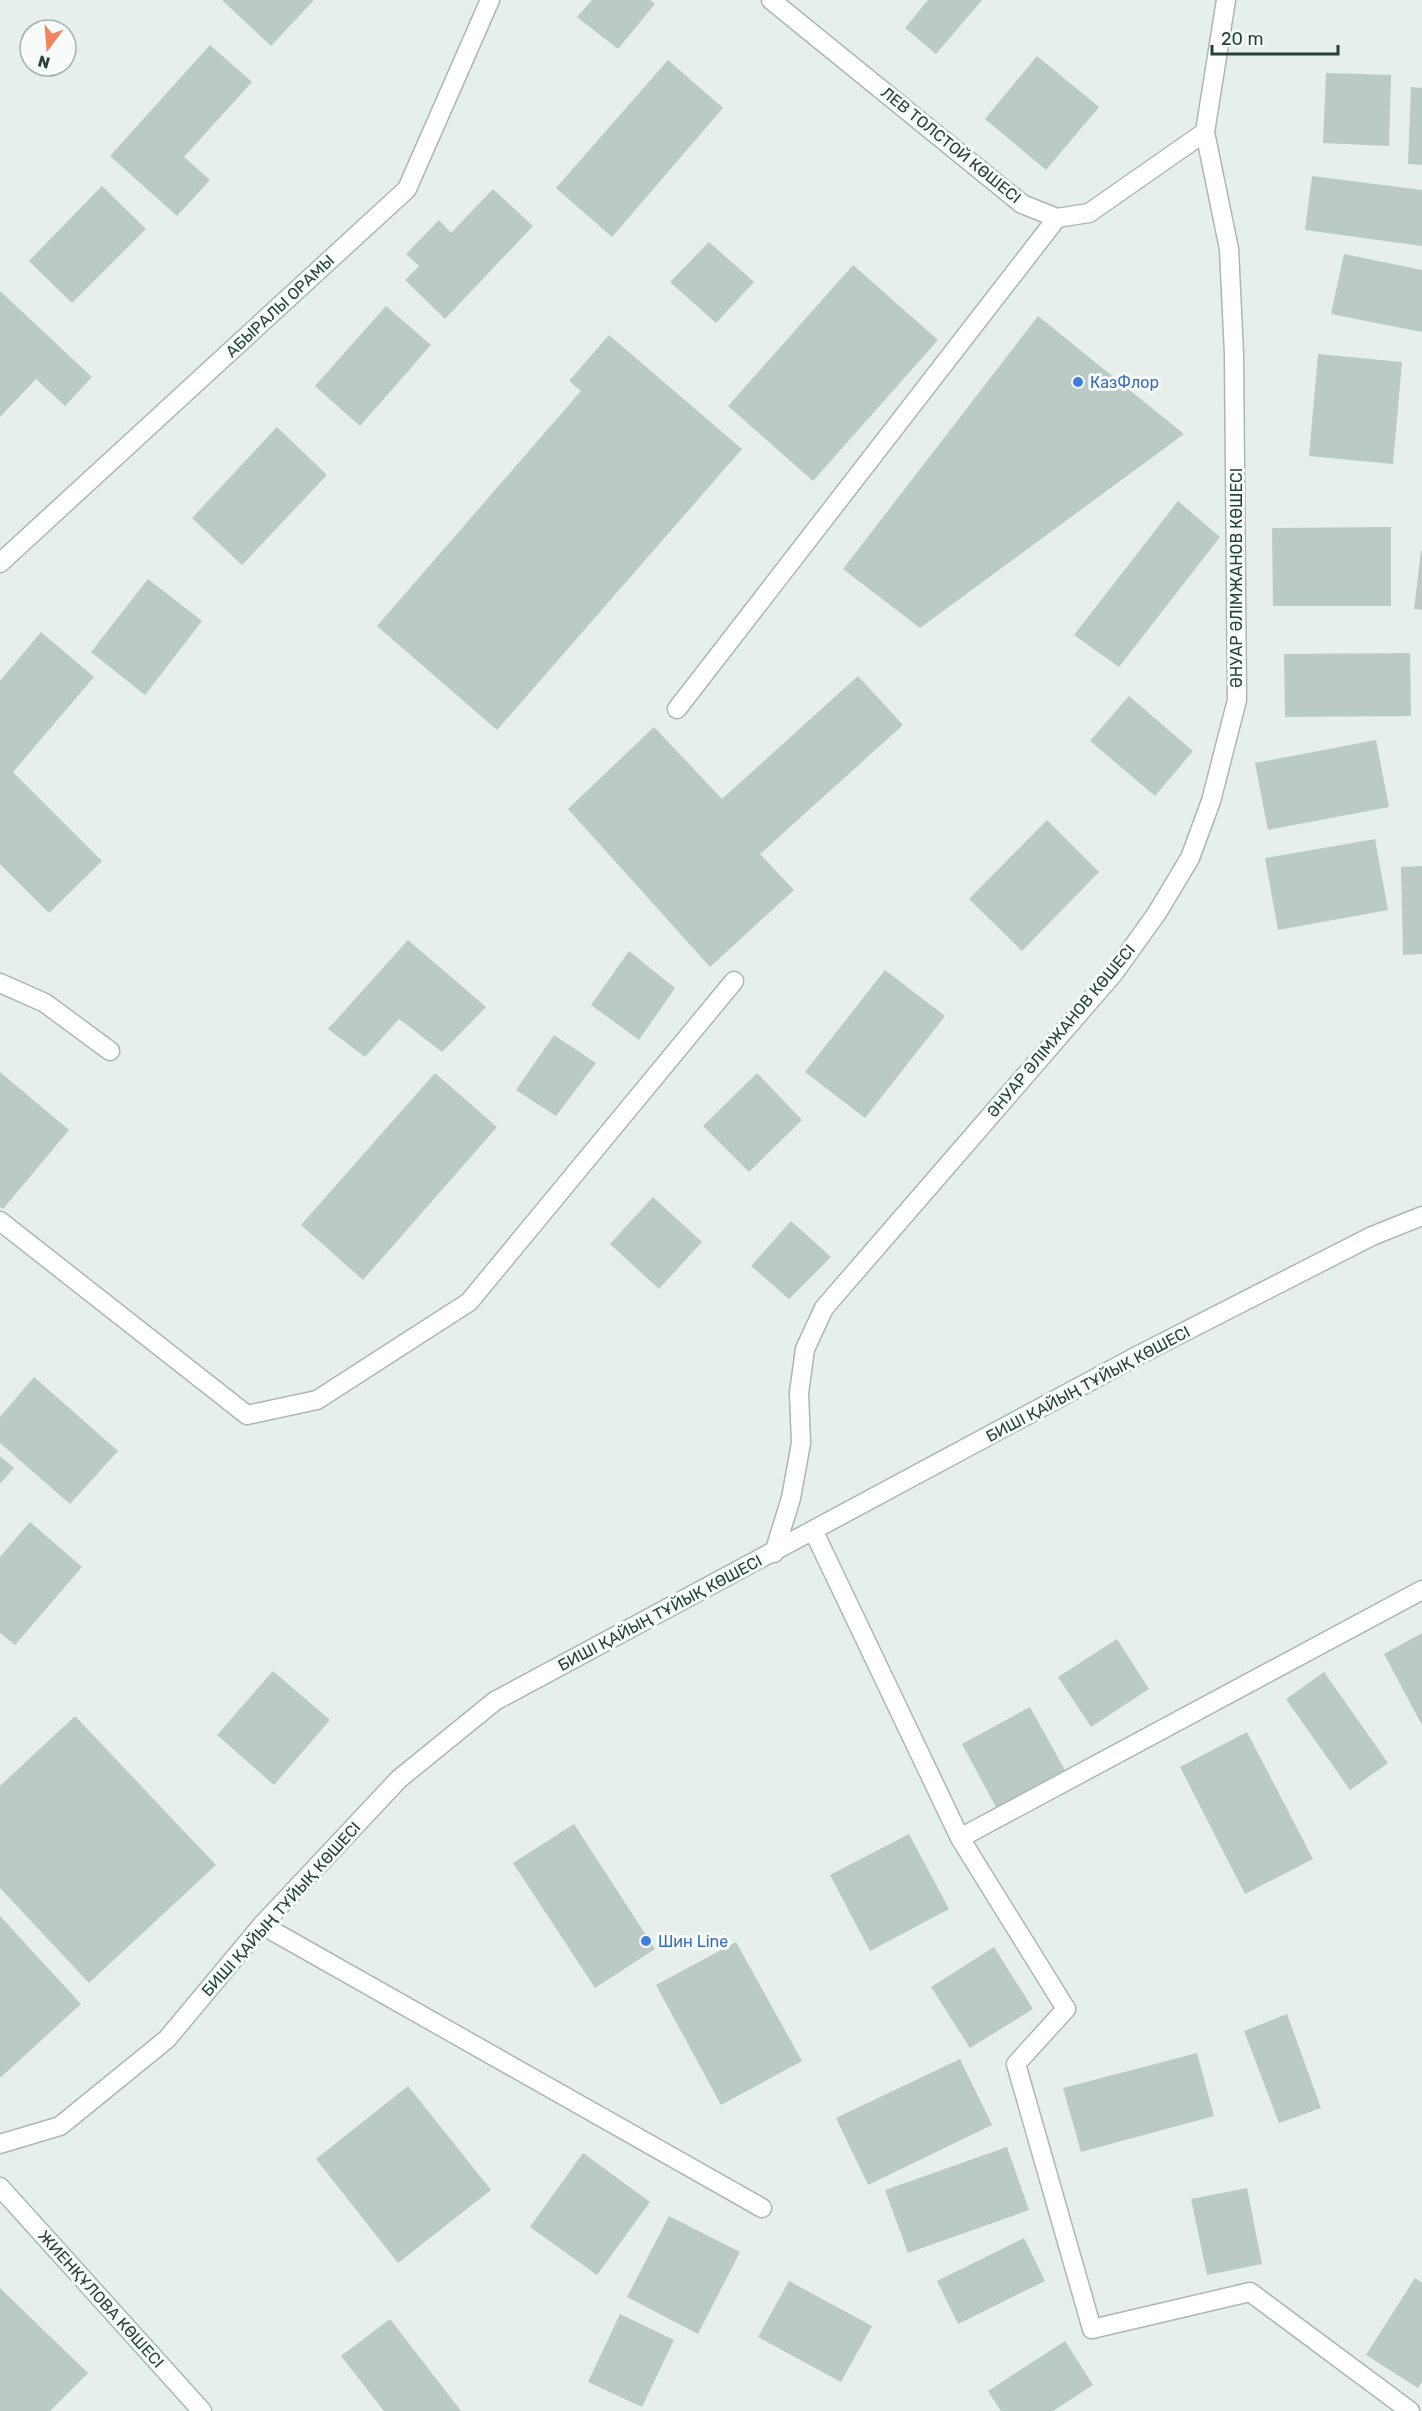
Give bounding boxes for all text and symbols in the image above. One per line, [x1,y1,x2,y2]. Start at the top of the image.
north arrow [18,18,78,78]
scale bar [1212,18,1338,56]
text: 20 m [1221,28,1263,50]
text: N [36,51,52,73]
street label: ЛЕВ ТОЛСТОЙ КӨШЕСІ [877,83,1025,207]
street label: АБЫРАЛЫ ОРАМЫ [222,251,338,361]
place label: КазФлор [1090,373,1159,392]
marker: КазФлор [1071,375,1085,389]
street label: ӘНУАР ӘЛІМЖАНОВ КӨШЕСІ [1227,468,1246,688]
street label: ӘНУАР ӘЛІМЖАНОВ КӨШЕСІ [983,941,1139,1121]
street label: БИШІ ҚАЙЫҢ ТҰЙЫҚ КӨШЕСІ [983,1322,1193,1446]
street label: БИШІ ҚАЙЫҢ ТҰЙЫҚ КӨШЕСІ [555,1551,765,1675]
street label: БИШІ ҚАЙЫҢ ТҰЙЫҚ КӨШЕСІ [198,1818,364,2000]
place label: Шин Line [658,1932,728,1951]
marker: Шин Line [639,1934,653,1948]
street label: ЖИЕНҚҰЛОВА КӨШЕСІ [34,2226,168,2372]

